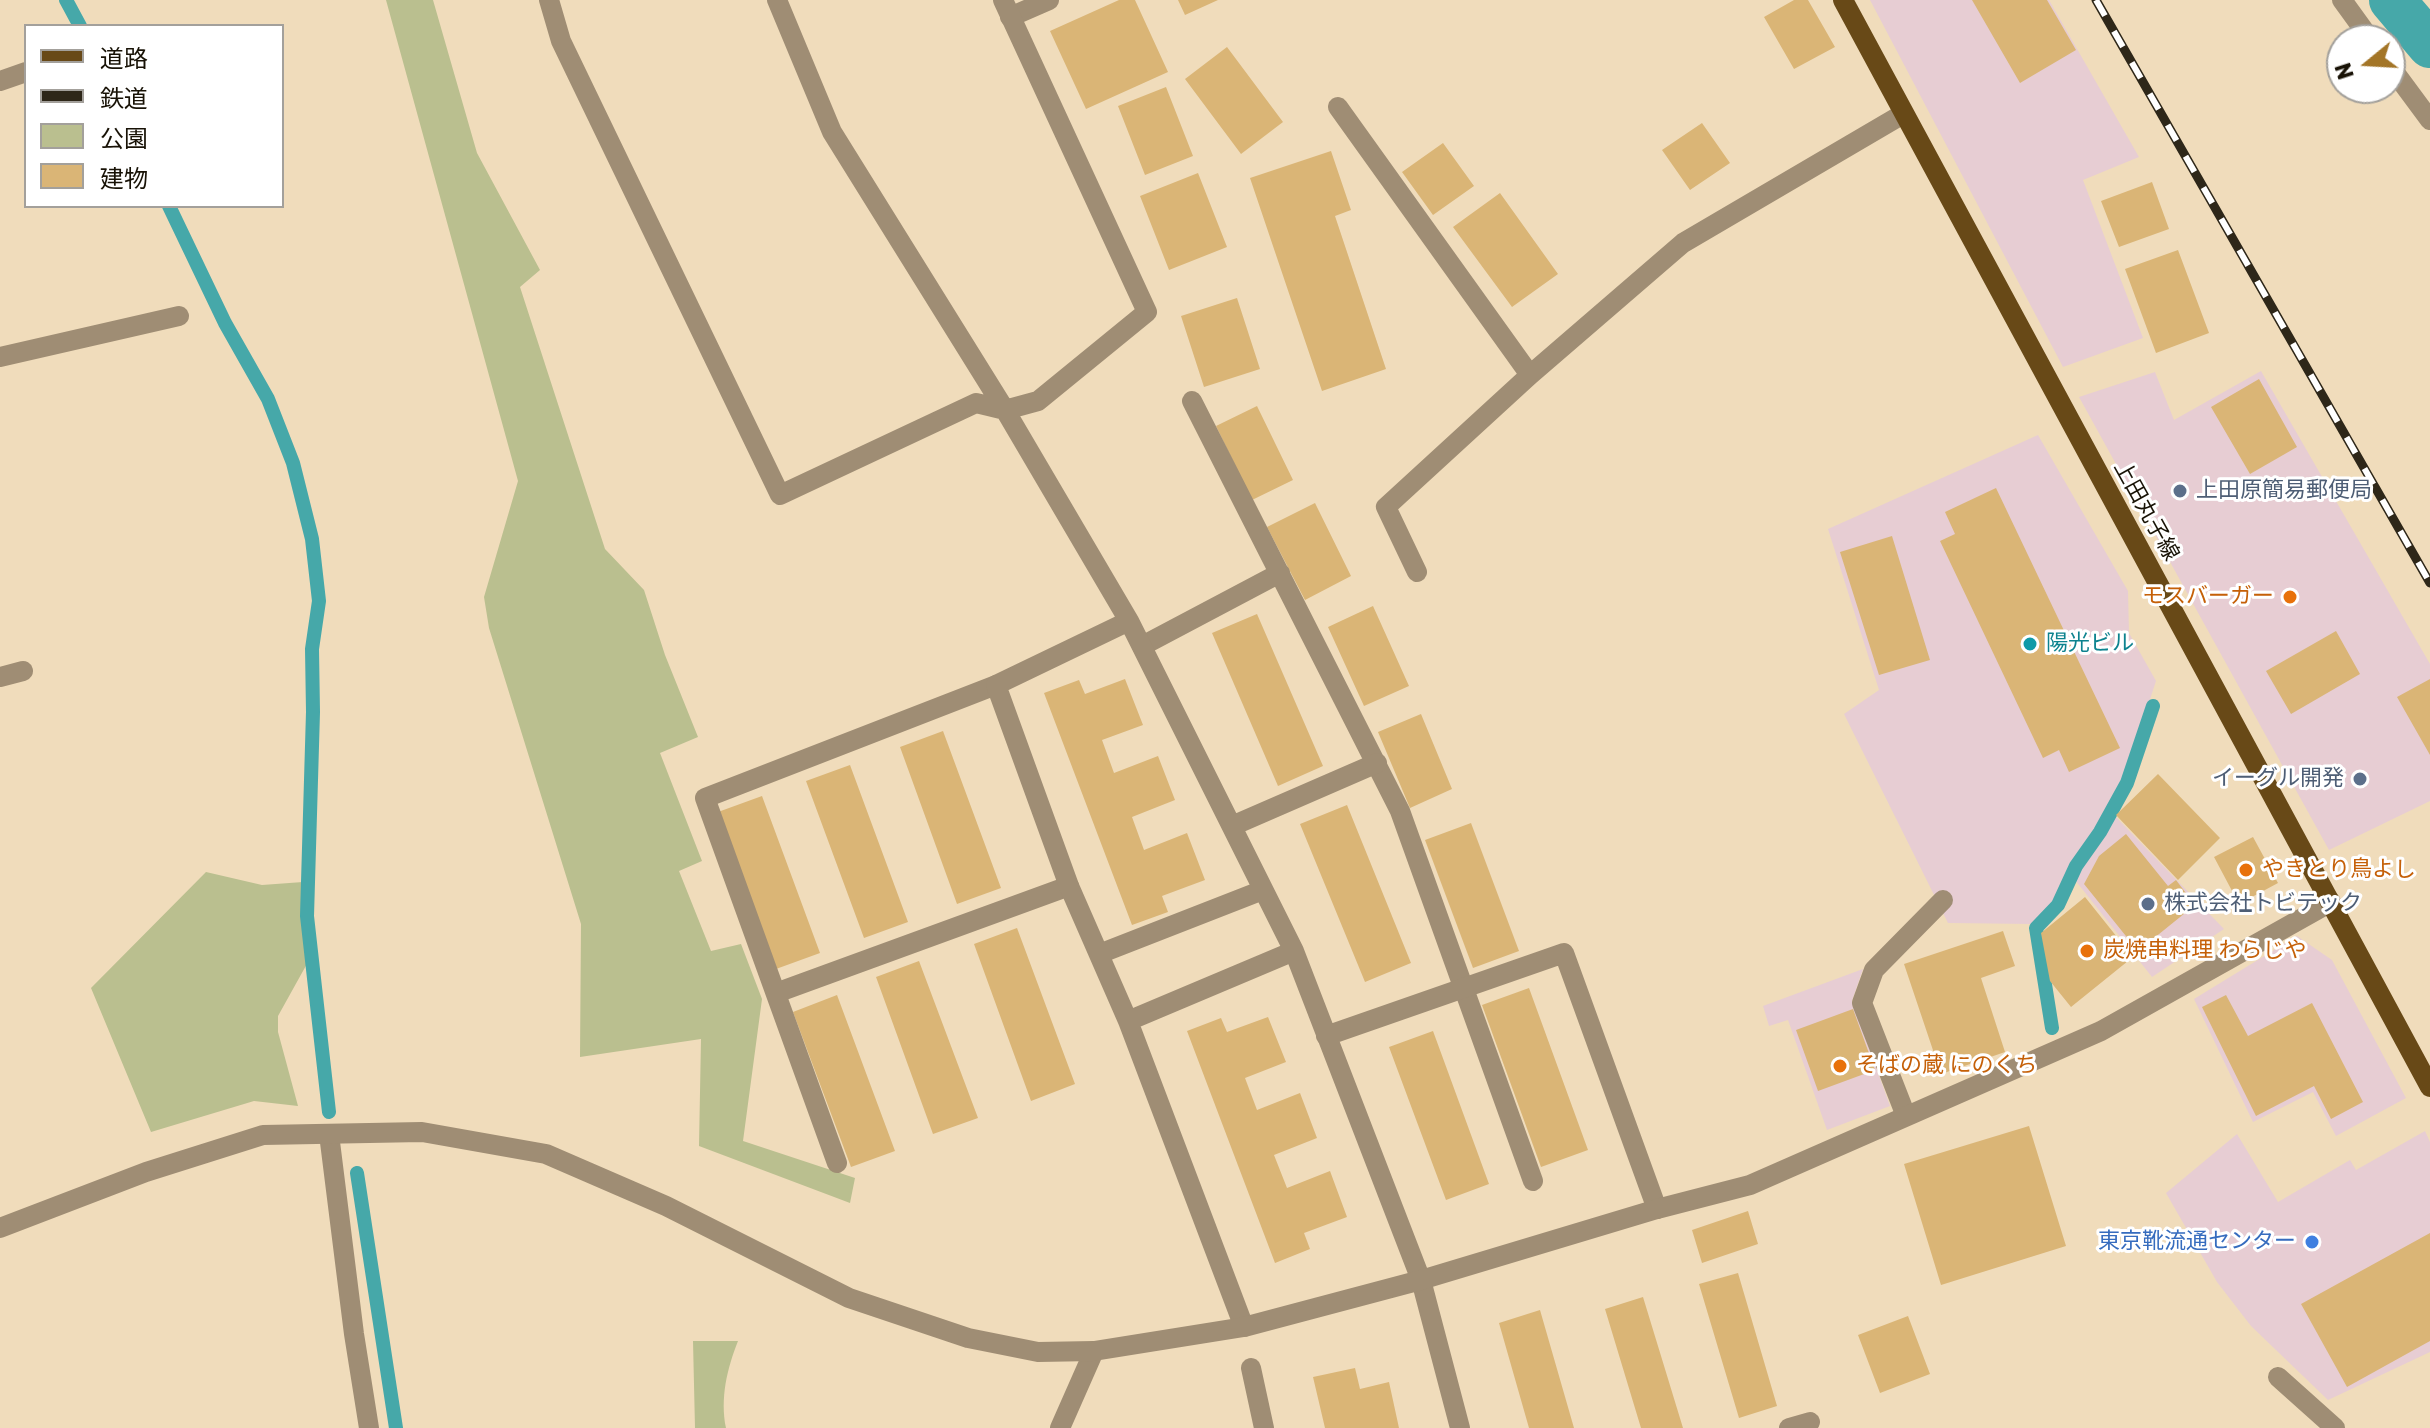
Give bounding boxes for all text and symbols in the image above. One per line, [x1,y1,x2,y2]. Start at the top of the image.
legend [24,24,284,208]
north arrow [2326,24,2406,104]
text: 道路 [100,45,148,73]
text: N [2329,59,2360,83]
text: 鉄道 [100,85,148,113]
text: 公園 [100,125,148,153]
text: 建物 [100,165,148,193]
street label: 上田丸子線 [2108,456,2184,566]
place label: 上田原簡易郵便局 [2196,478,2372,504]
marker: 上田原簡易郵便局 [2171,482,2189,500]
place label: モスバーガー [2142,584,2274,610]
marker: モスバーガー [2281,588,2299,606]
place label: 陽光ビル [2046,631,2134,657]
marker: 陽光ビル [2021,635,2039,653]
place label: イーグル開発 [2212,766,2344,792]
marker: イーグル開発 [2351,770,2369,788]
place label: やきとり鳥よし [2262,857,2416,883]
marker: やきとり鳥よし [2237,861,2255,879]
place label: 株式会社トビテック [2164,891,2362,917]
marker: 株式会社トビテック [2139,895,2157,913]
place label: 炭焼串料理 わらじや [2103,938,2306,964]
marker: 炭焼串料理 わらじや [2078,942,2096,960]
place label: そばの蔵 にのくち [1856,1053,2037,1079]
marker: そばの蔵 にのくち [1831,1057,1849,1075]
place label: 東京靴流通センター [2098,1229,2296,1255]
marker: 東京靴流通センター [2303,1233,2321,1251]

